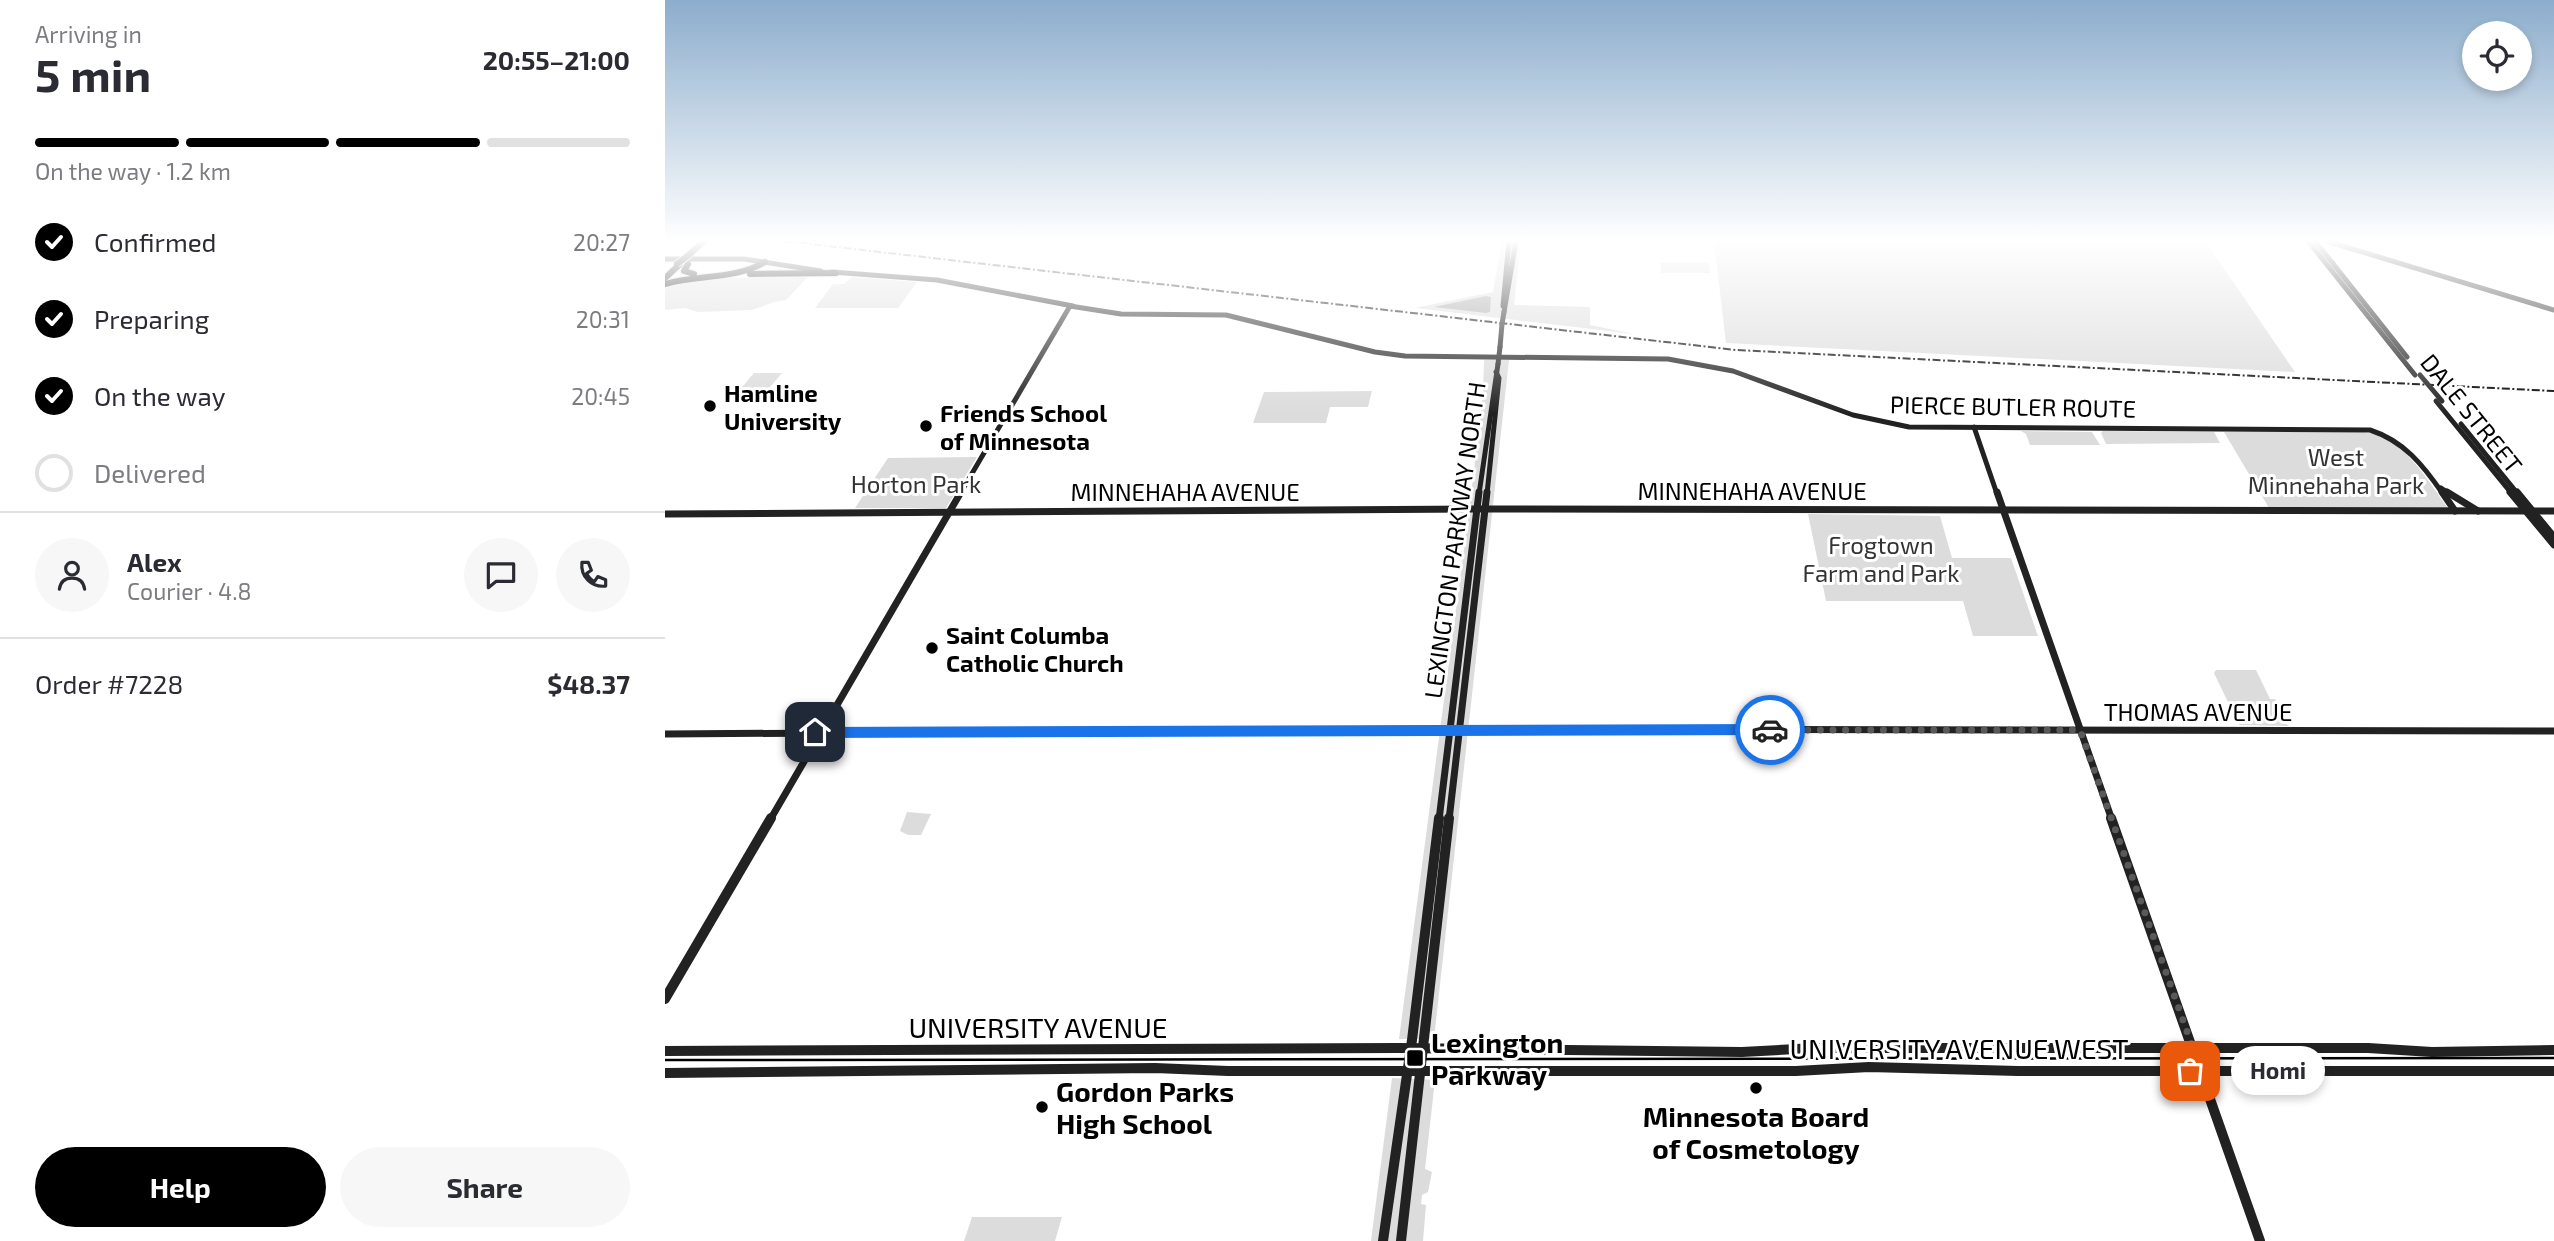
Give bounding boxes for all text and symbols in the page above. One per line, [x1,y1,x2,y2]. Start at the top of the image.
text: Arriving in [35,20,142,48]
map controls [2462,21,2532,91]
button: locate [2462,21,2532,91]
text: 20:55–21:00 [483,44,630,75]
text: 5 min [35,46,151,101]
text: On the way · 1.2 km [35,157,231,185]
icon: check [35,223,73,261]
text: Confirmed [94,226,217,257]
text: 20:27 [573,228,630,256]
icon: check [35,300,73,338]
text: Preparing [94,303,209,334]
text: 20:31 [576,305,630,333]
street label: DALE STREET [2415,348,2529,478]
icon: check [35,377,73,415]
place label: Hamline University [724,378,842,435]
text: On the way [94,380,225,411]
street label: LEXINGTON PARKWAY NORTH [1417,380,1491,700]
text: 20:45 [571,382,630,410]
street label: PIERCE BUTLER ROUTE [1890,389,2136,423]
marker: Hamline University [702,398,718,414]
place label: Friends School of Minnesota [940,398,1107,455]
marker: Friends School of Minnesota [918,418,934,434]
park label: West Minnehaha Park [2248,442,2424,499]
text: Delivered [94,457,206,488]
park label: Horton Park [851,469,981,498]
street label: MINNEHAHA AVENUE [1637,476,1867,505]
street label: MINNEHAHA AVENUE [1070,477,1300,506]
park label: Frogtown Farm and Park [1803,530,1959,587]
button: person [35,538,109,612]
button: chat [464,538,538,612]
button: phone [556,538,630,612]
text: Alex [127,546,182,577]
text: Courier · 4.8 [127,577,251,605]
place label: Saint Columba Catholic Church [946,620,1124,677]
marker: Saint Columba Catholic Church [924,640,940,656]
text: Order #7228 [35,668,183,699]
text: $48.37 [547,668,630,699]
courier [1735,695,1805,765]
street label: THOMAS AVENUE [2104,697,2292,726]
pin [785,702,845,762]
icon: car [1751,711,1789,749]
icon: home [796,713,834,751]
street label: UNIVERSITY AVENUE [908,1010,1168,1044]
place label: Lexington Parkway [1431,1025,1563,1091]
street label: UNIVERSITY AVENUE WEST [1789,1031,2129,1065]
pin [2160,1041,2220,1101]
callout: Homi [2232,1046,2327,1096]
marker: Lexington Parkway [1405,1048,1425,1068]
icon: bag [2171,1052,2209,1090]
text: Homi [2250,1056,2306,1084]
place label: Gordon Parks High School [1056,1074,1234,1140]
marker: Minnesota Board of Cosmetology [1748,1080,1764,1096]
marker: Gordon Parks High School [1034,1099,1050,1115]
place label: Minnesota Board of Cosmetology [1643,1099,1869,1165]
button: Help [35,1147,326,1227]
button: Share [340,1147,630,1227]

